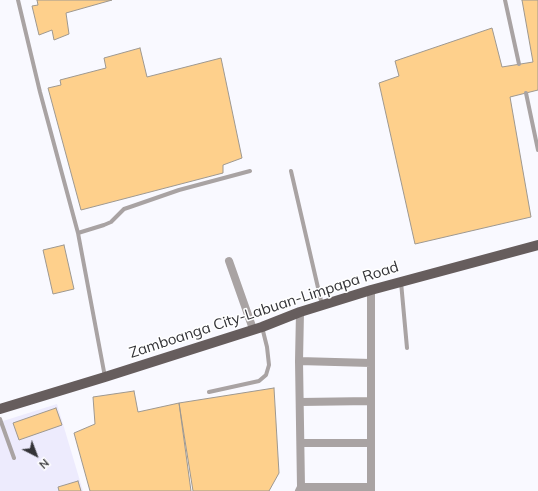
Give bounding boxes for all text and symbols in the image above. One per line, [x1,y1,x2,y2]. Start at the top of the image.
street label: Zamboanga City-Labuan-Limpapa Road [127,258,401,362]
north arrow [16,435,56,475]
text: N [36,456,52,472]

